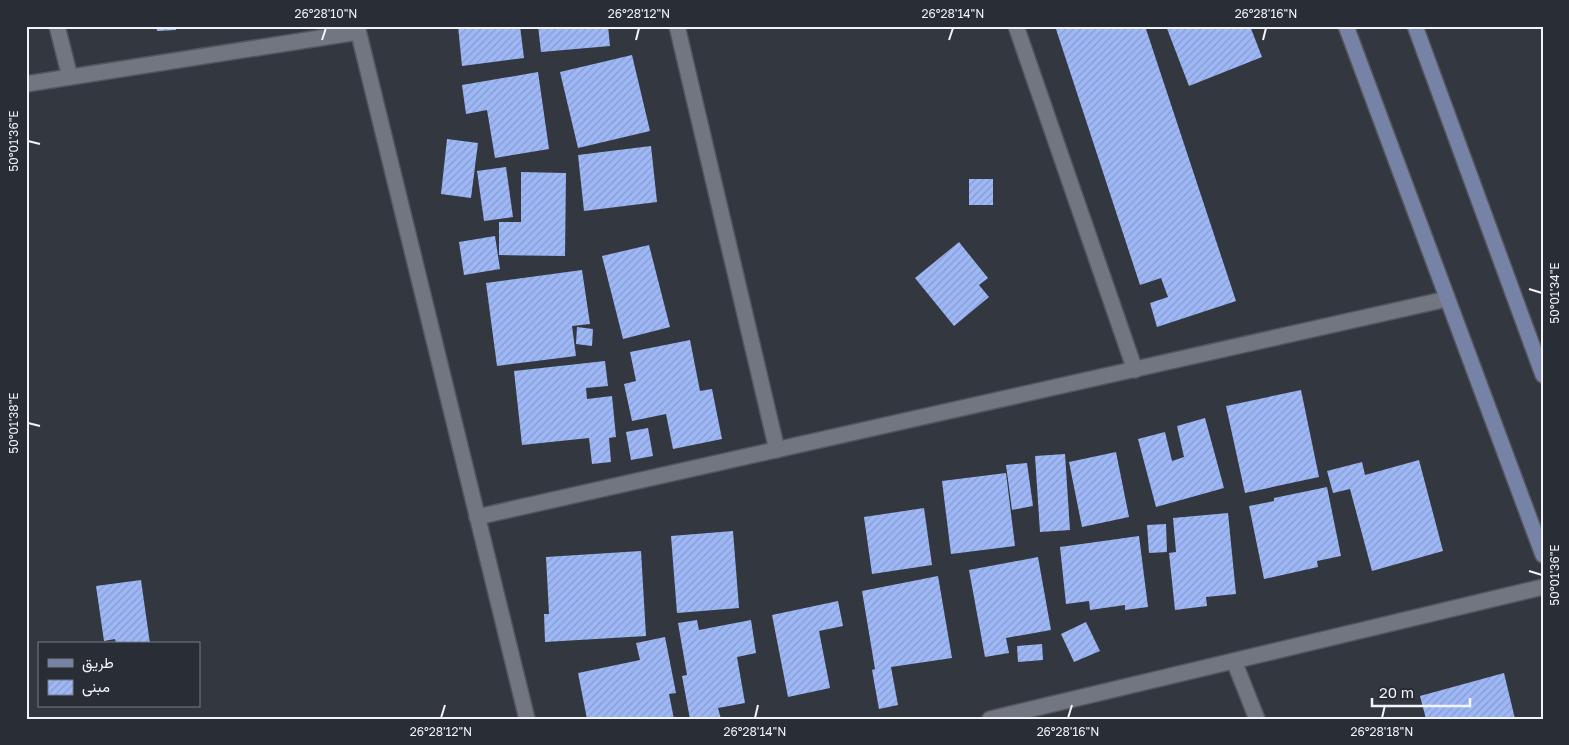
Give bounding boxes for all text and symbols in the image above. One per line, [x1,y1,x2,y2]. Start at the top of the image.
text: 26°28'10"N [295,6,357,21]
text: 26°28'12"N [608,6,670,21]
text: 26°28'14"N [922,6,984,21]
text: 26°28'16"N [1235,6,1297,21]
text: 50°01'36"E [6,110,21,172]
text: 50°01'34"E [1547,262,1562,324]
text: 50°01'38"E [6,392,21,454]
text: 50°01'36"E [1547,544,1562,606]
legend [38,642,200,708]
text: طريق [82,653,114,673]
scale bar [1372,675,1469,707]
text: مبنى [82,677,110,697]
text: 20 m [1379,683,1414,701]
text: 26°28'12"N [410,724,472,739]
text: 26°28'14"N [724,724,786,739]
text: 26°28'16"N [1037,724,1099,739]
text: 26°28'18"N [1351,724,1413,739]

